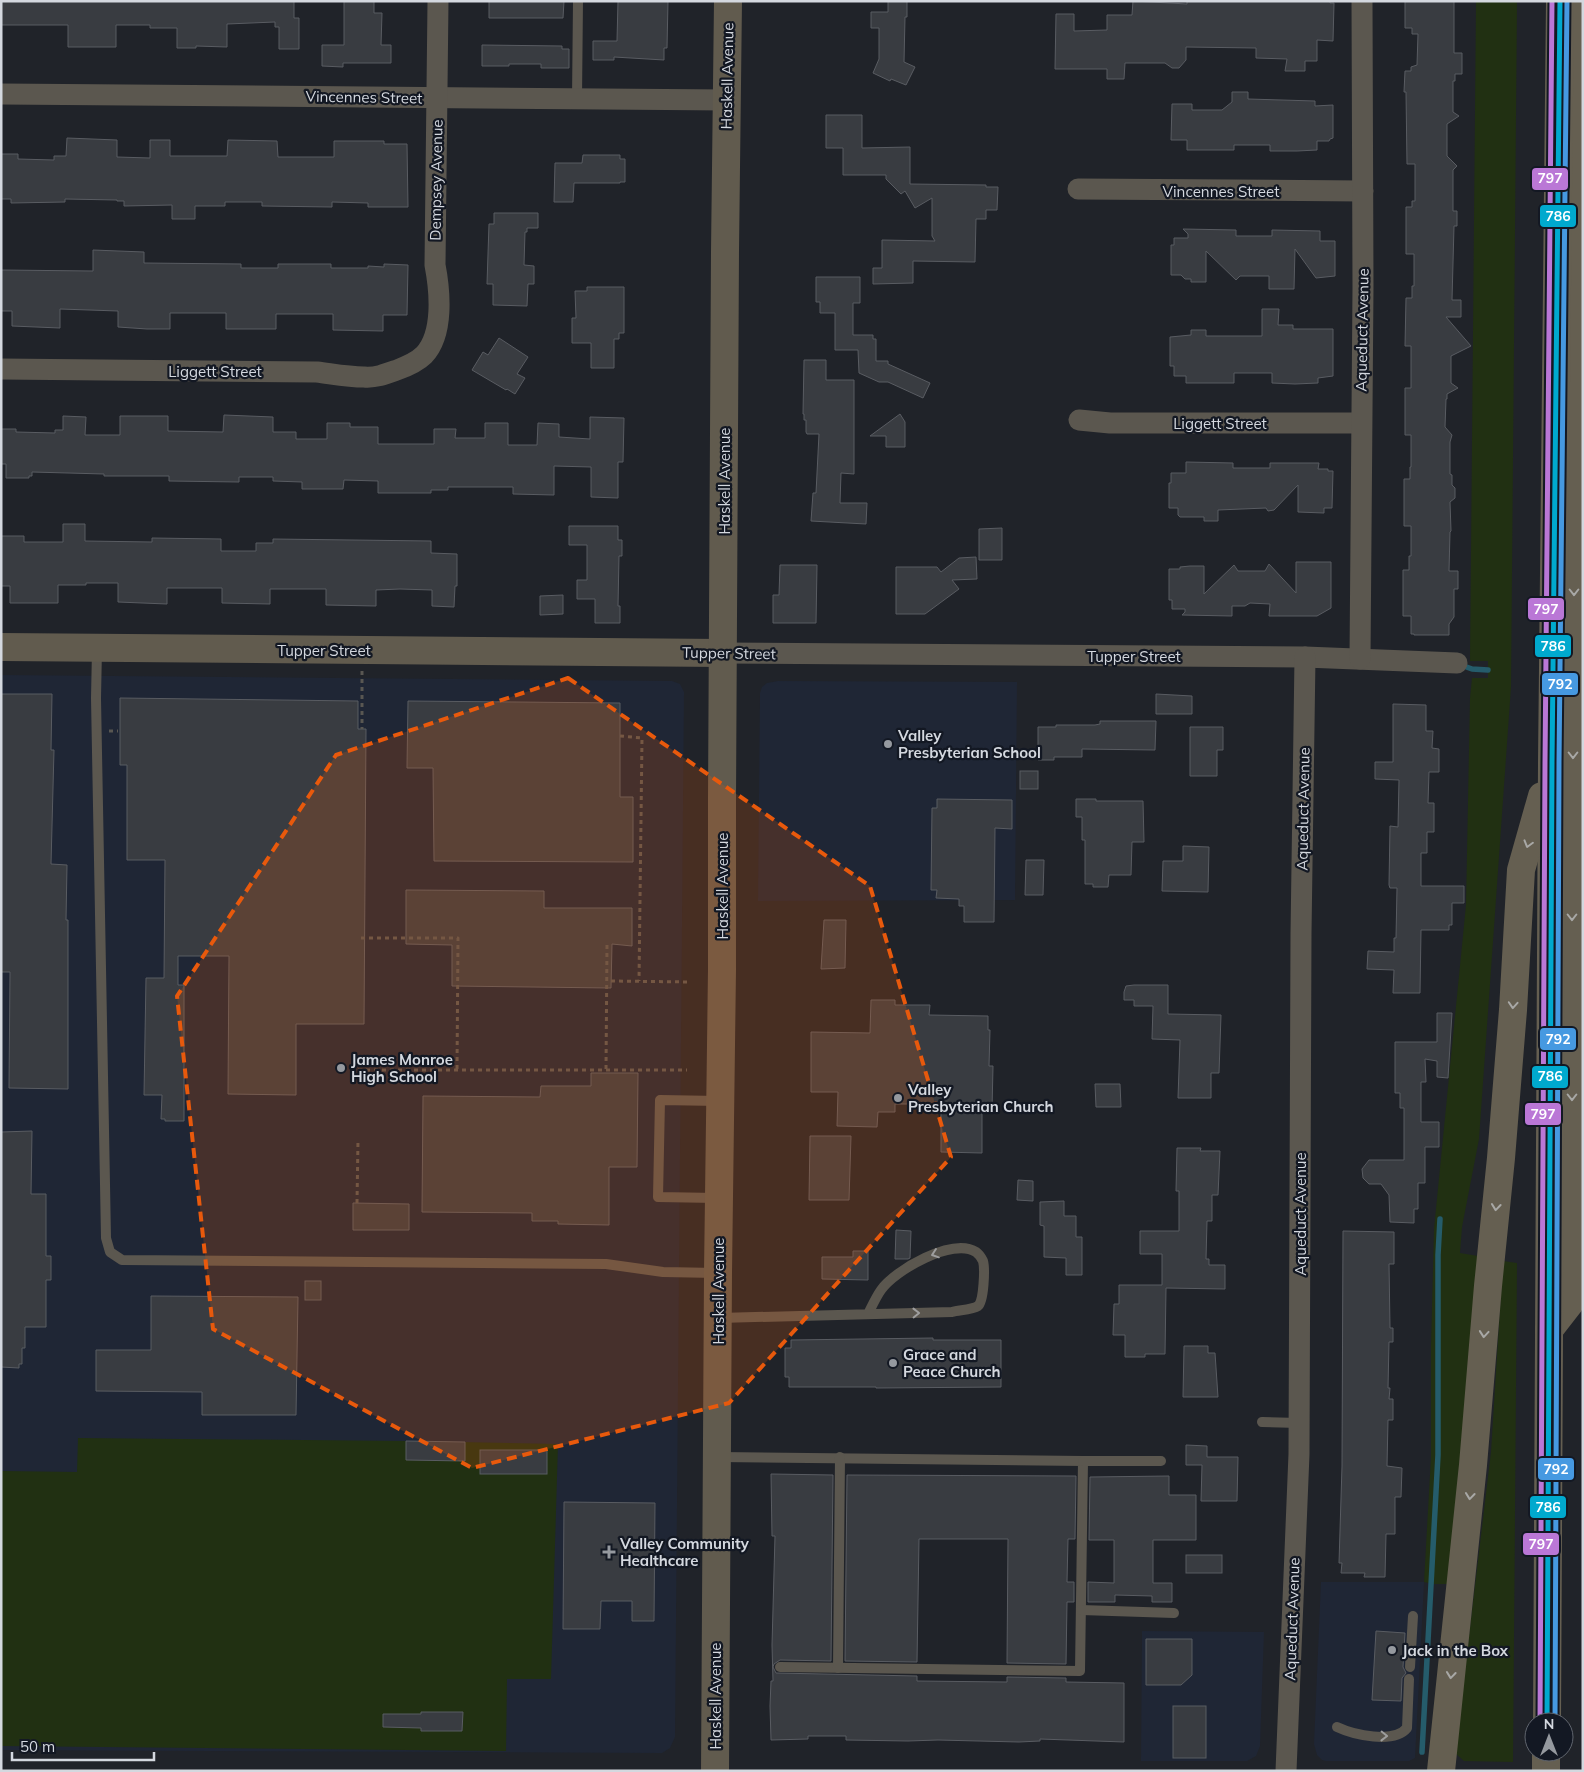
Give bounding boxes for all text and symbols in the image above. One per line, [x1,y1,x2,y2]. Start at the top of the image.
street label: Haskell Avenue [717,22,737,130]
street label: Vincennes Street [305,86,423,108]
street label: Dempsey Avenue [425,119,447,241]
line badge: 797 [1531,167,1569,191]
text: 797 [1537,169,1563,187]
street label: Vincennes Street [1163,182,1279,201]
line badge: 786 [1539,204,1577,228]
text: 786 [1545,207,1571,225]
street label: Aqueduct Avenue [1351,268,1373,392]
street label: Liggett Street [168,362,262,381]
street label: Liggett Street [1173,414,1267,433]
street label: Haskell Avenue [715,428,734,534]
one-way arrow [1569,589,1579,597]
line badge: 797 [1527,597,1565,621]
text: 797 [1533,600,1559,618]
line badge: 786 [1534,634,1572,658]
text: 786 [1540,637,1566,655]
street label: Tupper Street [277,641,371,660]
street label: Tupper Street [682,643,776,663]
street label: Tupper Street [1087,647,1181,666]
line badge: 792 [1541,672,1579,696]
text: 792 [1547,675,1573,693]
place label: Valley Presbyterian School [897,726,1041,762]
marker: Valley Presbyterian School [882,738,894,750]
street label: Aqueduct Avenue [1292,747,1314,871]
one-way arrow [1568,752,1578,759]
street label: Haskell Avenue [713,833,732,939]
one-way arrow [1524,839,1534,847]
one-way arrow [1567,914,1577,922]
one-way arrow [1508,1001,1519,1009]
line badge: 792 [1539,1027,1577,1051]
text: 792 [1545,1030,1571,1048]
place label: James Monroe High School [351,1050,453,1086]
marker: James Monroe High School [335,1062,347,1074]
line badge: 786 [1531,1065,1569,1089]
text: 786 [1537,1067,1563,1085]
place label: Valley Presbyterian Church [907,1080,1054,1116]
marker: Valley Presbyterian Church [892,1092,904,1104]
one-way arrow [1567,1094,1577,1102]
line badge: 797 [1524,1102,1562,1126]
text: 797 [1530,1105,1556,1123]
street label: Aqueduct Avenue [1291,1152,1310,1276]
one-way arrow [1491,1203,1502,1211]
street label: Haskell Avenue [709,1238,728,1344]
one-way arrow [932,1248,940,1258]
one-way arrow [913,1307,921,1318]
one-way arrow [1479,1330,1490,1338]
place label: Grace and Peace Church [903,1345,1001,1381]
marker: Grace and Peace Church [887,1357,899,1369]
line badge: 792 [1537,1457,1575,1481]
text: 792 [1543,1460,1569,1478]
one-way arrow [1465,1492,1476,1500]
line badge: 786 [1529,1495,1567,1519]
text: 786 [1535,1498,1561,1516]
line badge: 797 [1522,1532,1560,1556]
place label: Valley Community Healthcare [619,1534,750,1570]
text: 797 [1528,1535,1554,1553]
marker: Valley Community Healthcare [602,1545,616,1559]
street label: Aqueduct Avenue [1280,1557,1304,1681]
place label: Jack in the Box [1402,1641,1509,1660]
street label: Haskell Avenue [706,1643,725,1749]
marker: Jack in the Box [1386,1644,1398,1656]
one-way arrow [1446,1671,1457,1679]
north arrow [1524,1712,1574,1762]
text: N [1544,1715,1554,1733]
scale bar [12,1730,155,1762]
one-way arrow [1381,1731,1389,1741]
text: 50 m [20,1737,55,1756]

